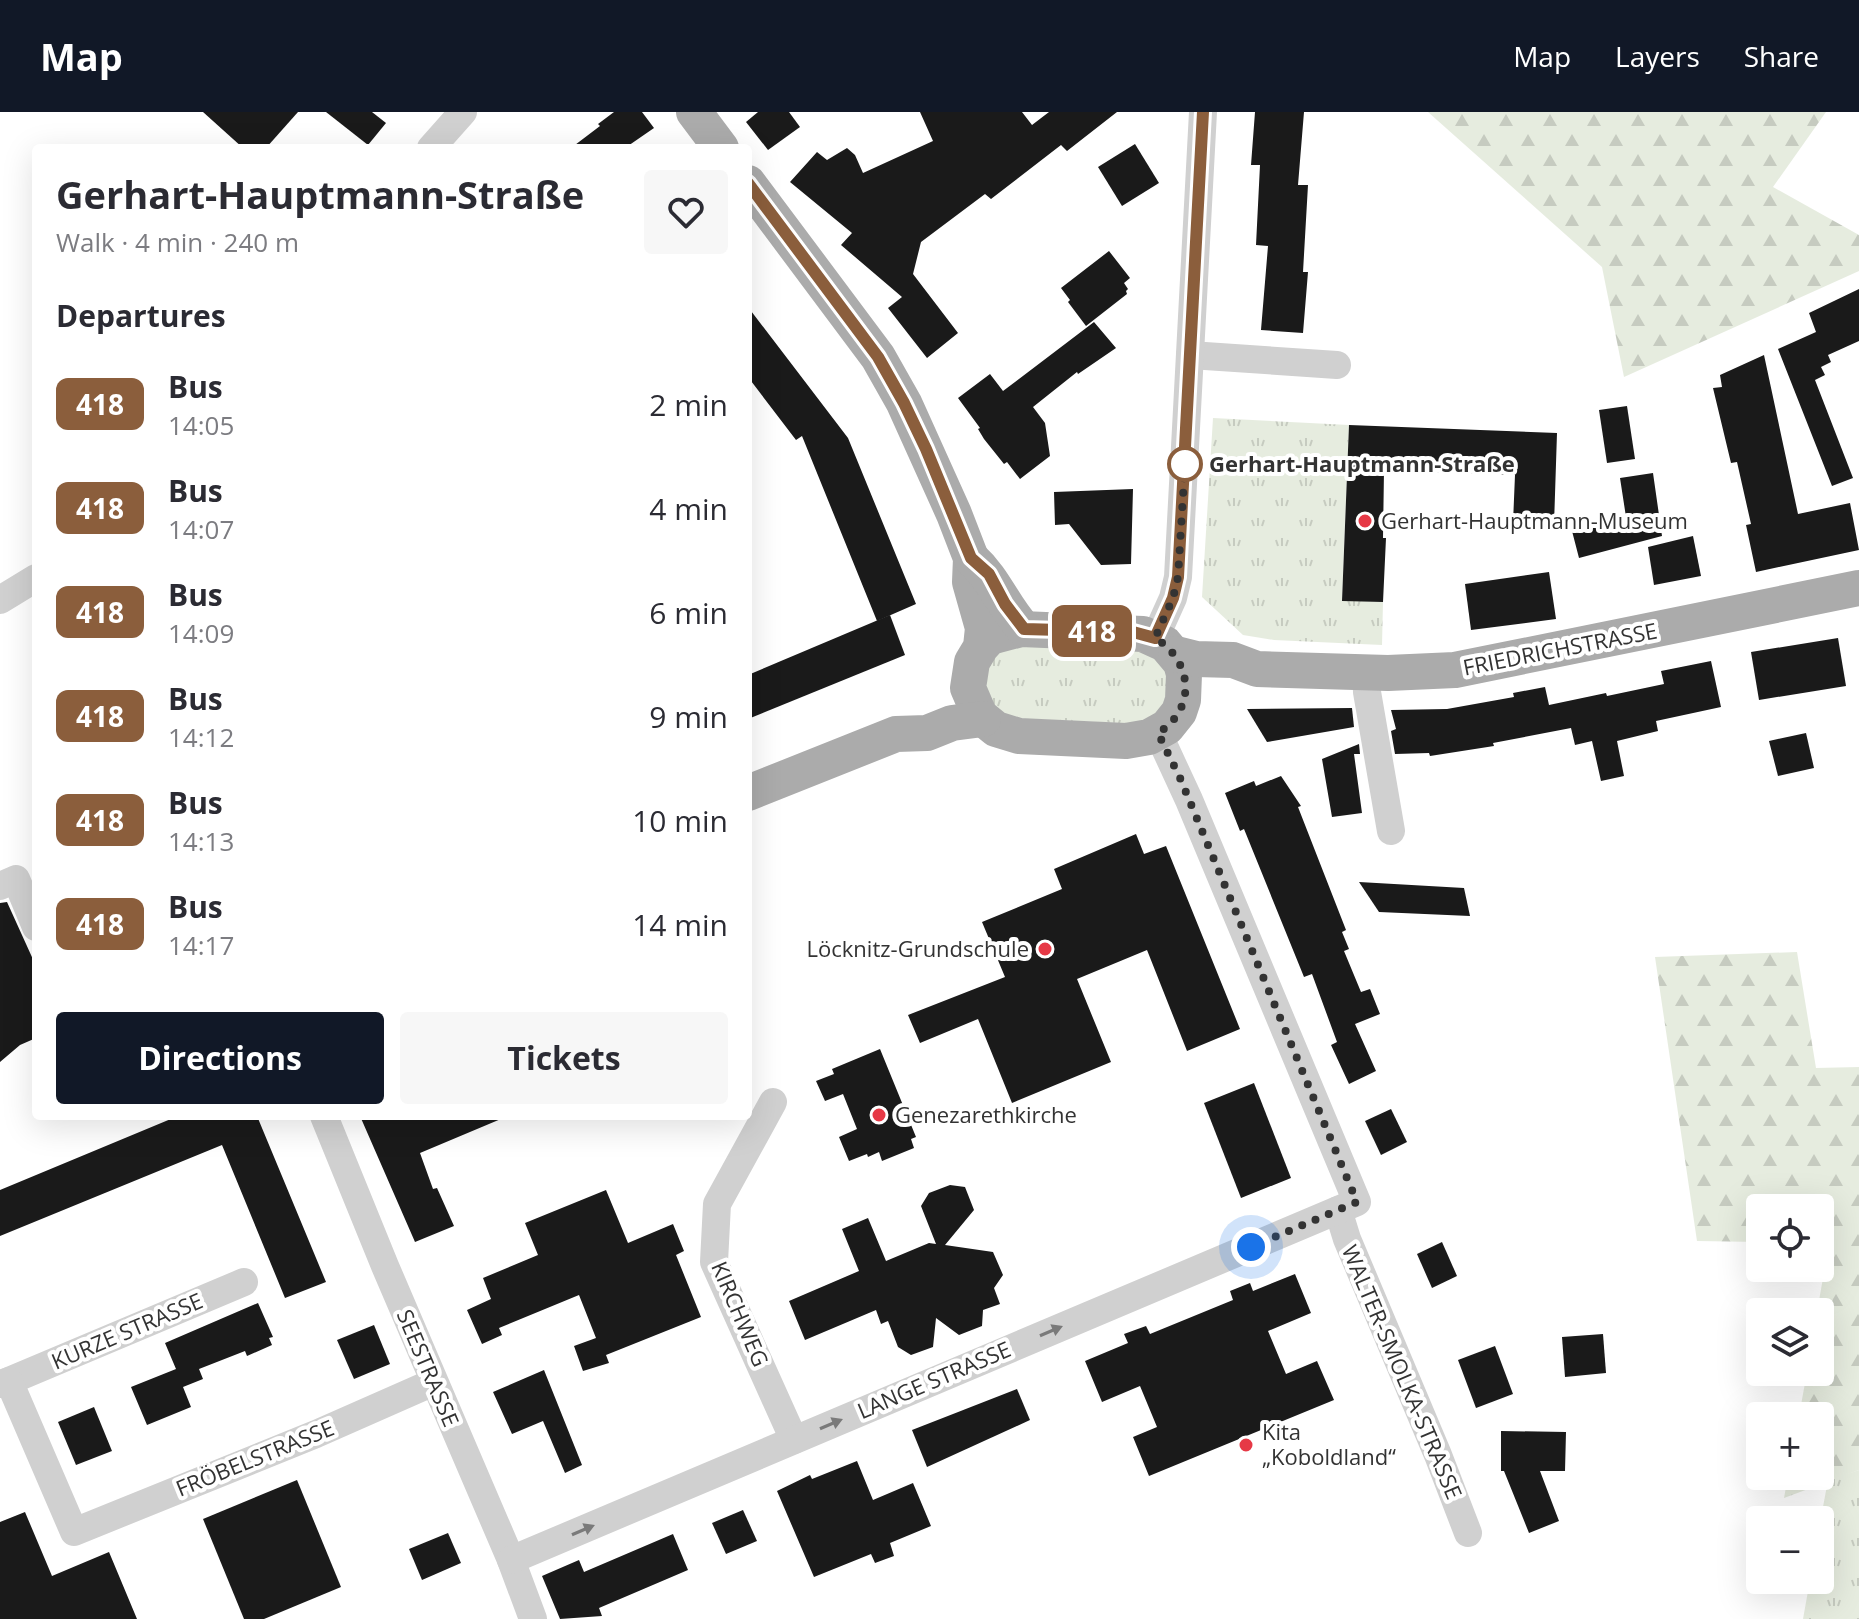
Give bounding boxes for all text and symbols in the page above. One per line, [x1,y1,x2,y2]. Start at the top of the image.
text: Map [40,30,123,82]
text: Map [1513,37,1571,75]
text: Layers [1615,37,1700,75]
text: Share [1744,37,1819,75]
text: Gerhart-Hauptmann-Straße [56,168,584,220]
button: heart [644,170,728,254]
text: Walk · 4 min · 240 m [56,224,299,260]
text: Departures [56,295,226,336]
text: Bus [168,366,223,407]
text: 2 min [649,384,728,425]
text: 418 [76,385,124,423]
text: 14:05 [168,407,234,443]
marker: Gerhart-Hauptmann-Straße [1168,447,1202,481]
place label: Gerhart-Hauptmann-Straße [1209,448,1515,478]
text: Bus [168,470,223,511]
text: 4 min [649,488,728,529]
text: 418 [76,489,124,527]
place label: Gerhart-Hauptmann-Museum [1381,505,1688,535]
text: 14:07 [168,511,234,547]
marker: Gerhart-Hauptmann-Museum [1356,512,1374,530]
text: Bus [168,574,223,615]
text: 6 min [649,592,728,633]
text: 418 [76,593,124,631]
line badge: 418 [1046,605,1138,657]
text: 418 [1068,612,1116,650]
street label: FRIEDRICHSTRASSE [1460,614,1659,682]
text: 14:09 [168,615,234,651]
text: Bus [168,678,223,719]
text: 9 min [649,696,728,737]
text: 418 [76,697,124,735]
text: 14:12 [168,719,234,755]
text: Bus [168,782,223,823]
text: 10 min [632,800,728,841]
text: 418 [76,801,124,839]
text: 14:13 [168,823,234,859]
text: Bus [168,886,223,927]
text: 14 min [632,904,728,945]
text: 418 [76,905,124,943]
text: 14:17 [168,927,234,963]
place label: Löcknitz-Grundschule [807,933,1029,963]
marker: Löcknitz-Grundschule [1036,940,1054,958]
button: Directions [56,1012,384,1104]
button: Tickets [400,1012,728,1104]
place label: Genezarethkirche [895,1099,1077,1129]
marker: Genezarethkirche [870,1106,888,1124]
map controls [1746,1194,1834,1594]
button: locate [1746,1194,1834,1282]
your location [1231,1227,1271,1267]
street label: WALTER-SMOLKA-STRASSE [1336,1240,1470,1503]
street label: KIRCHWEG [705,1256,777,1371]
street label: KURZE STRASSE [46,1285,207,1375]
button: layers [1746,1298,1834,1386]
street label: SEESTRASSE [391,1304,467,1431]
one-way arrow [1039,1324,1063,1337]
street label: LANGE STRASSE [852,1333,1015,1425]
button: + [1746,1402,1834,1490]
street label: FRÖBELSTRASSE [171,1412,338,1502]
place label: Kita „Koboldland“ [1262,1416,1396,1471]
one-way arrow [820,1417,843,1430]
marker: Kita „Koboldland“ [1237,1436,1255,1454]
button: − [1746,1506,1834,1594]
one-way arrow [571,1523,595,1536]

